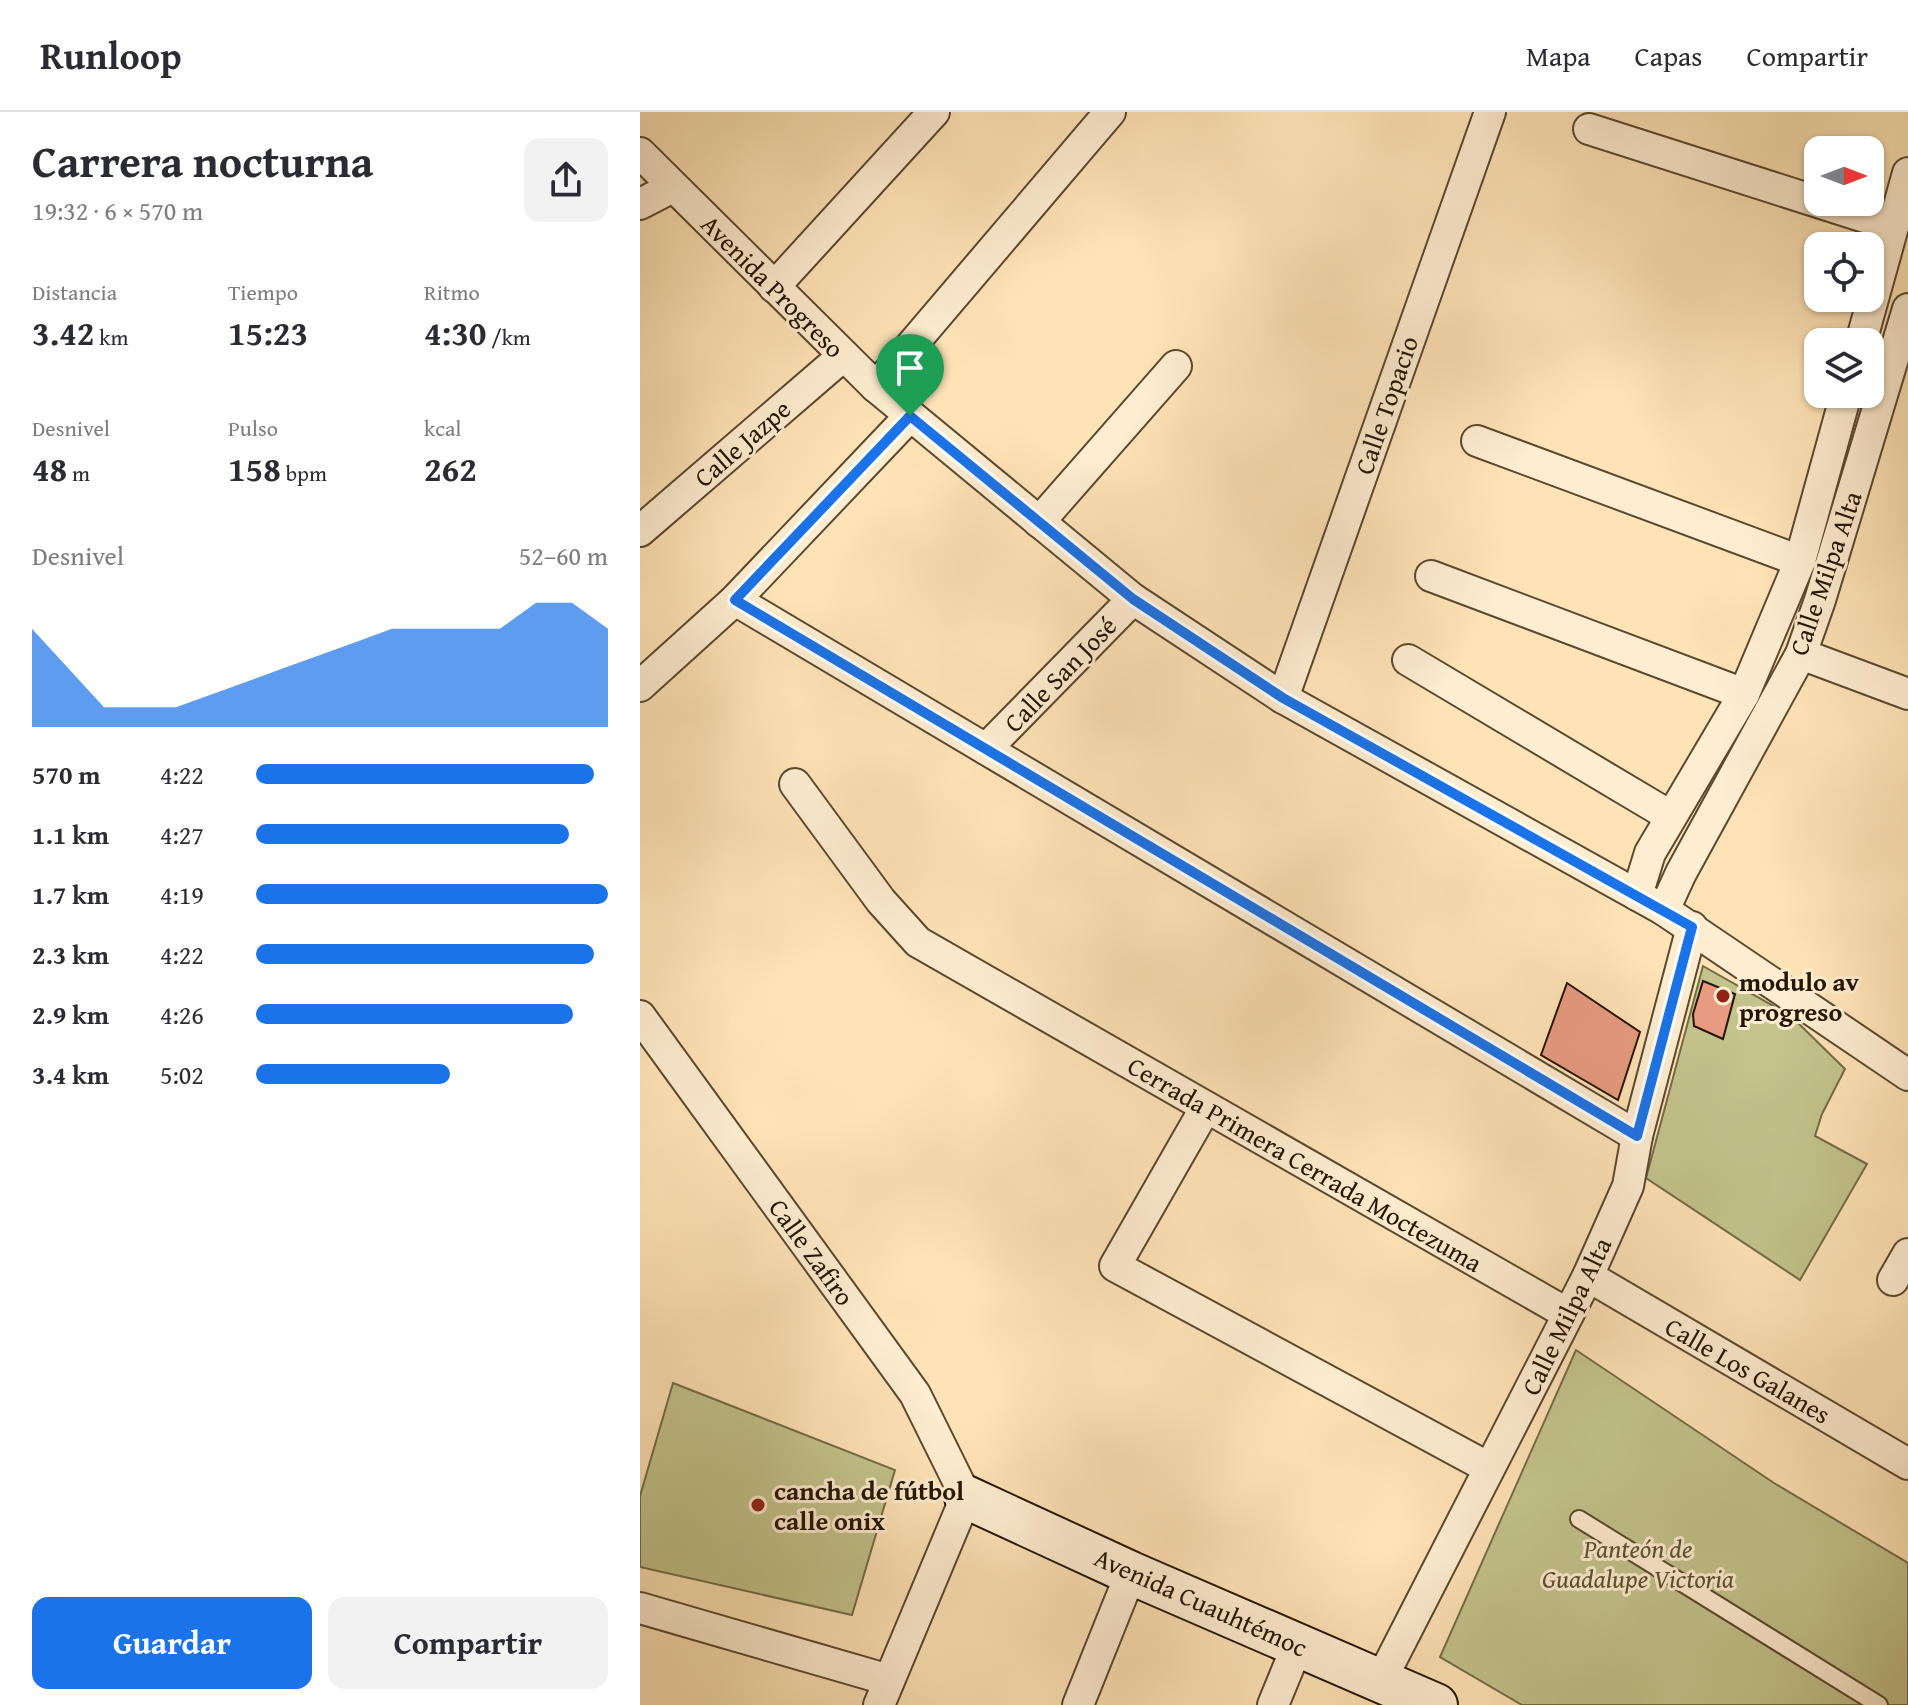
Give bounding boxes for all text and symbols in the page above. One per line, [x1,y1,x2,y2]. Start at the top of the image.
text: Runloop [40,27,182,83]
text: Mapa [1526,35,1591,76]
text: Capas [1635,35,1702,76]
text: Compartir [1746,35,1868,76]
text: Carrera nocturna [32,129,373,193]
north arrow [1804,136,1884,216]
map controls [1804,136,1884,408]
button: share [524,138,608,222]
text: 19:32 · 6 × 570 m [32,191,203,230]
street label: Avenida Progreso [692,205,854,367]
button: locate [1804,232,1884,312]
text: Distancia [32,276,117,308]
text: Tiempo [228,276,298,308]
text: Ritmo [424,276,480,308]
text: 3.42 [32,308,94,357]
text: 15:23 [228,308,308,357]
text: 4:30 [424,308,486,357]
text: km [94,321,128,353]
text: /km [486,321,531,353]
button: layers [1804,328,1884,408]
street label: Calle Topacio [1344,330,1428,480]
pin [876,334,944,416]
icon: arrive [888,346,932,390]
street label: Calle Jazpe [685,390,799,496]
text: Desnivel [32,412,110,444]
text: Pulso [228,412,278,444]
text: kcal [424,412,462,444]
text: 48 [32,444,67,493]
text: 158 [228,444,281,493]
text: 262 [424,444,477,493]
text: m [67,457,90,489]
text: bpm [281,457,327,489]
street label: Calle Milpa Alta [1779,485,1872,660]
text: Desnivel [32,536,124,575]
text: 52–60 m [519,536,608,575]
street label: Calle San José [994,607,1126,741]
text: 570 m [32,755,100,794]
text: 4:22 [160,755,204,794]
text: 1.1 km [32,815,109,854]
text: 4:27 [160,815,204,854]
text: 1.7 km [32,875,109,914]
text: 4:19 [160,875,204,914]
text: 2.3 km [32,935,109,974]
text: 4:22 [160,935,204,974]
place label: modulo av progreso [1739,962,1860,1031]
marker: modulo av progreso [1714,987,1732,1005]
text: 2.9 km [32,995,109,1034]
text: 4:26 [160,995,204,1034]
street label: Cerrada Primera Cerrada Moctezuma [1120,1046,1490,1282]
text: 3.4 km [32,1055,109,1094]
text: 5:02 [160,1055,204,1094]
street label: Calle Zafiro [760,1190,864,1314]
street label: Calle Milpa Alta [1511,1230,1621,1402]
street label: Calle Los Galanes [1658,1307,1838,1433]
place label: cancha de fútbol calle onix [774,1471,964,1540]
marker: cancha de fútbol calle onix [749,1496,767,1514]
park label: Panteón de Guadalupe Victoria [1542,1529,1734,1598]
street label: Avenida Cuauhtémoc [1088,1538,1314,1666]
button: Guardar [32,1597,312,1689]
button: Compartir [328,1597,608,1689]

